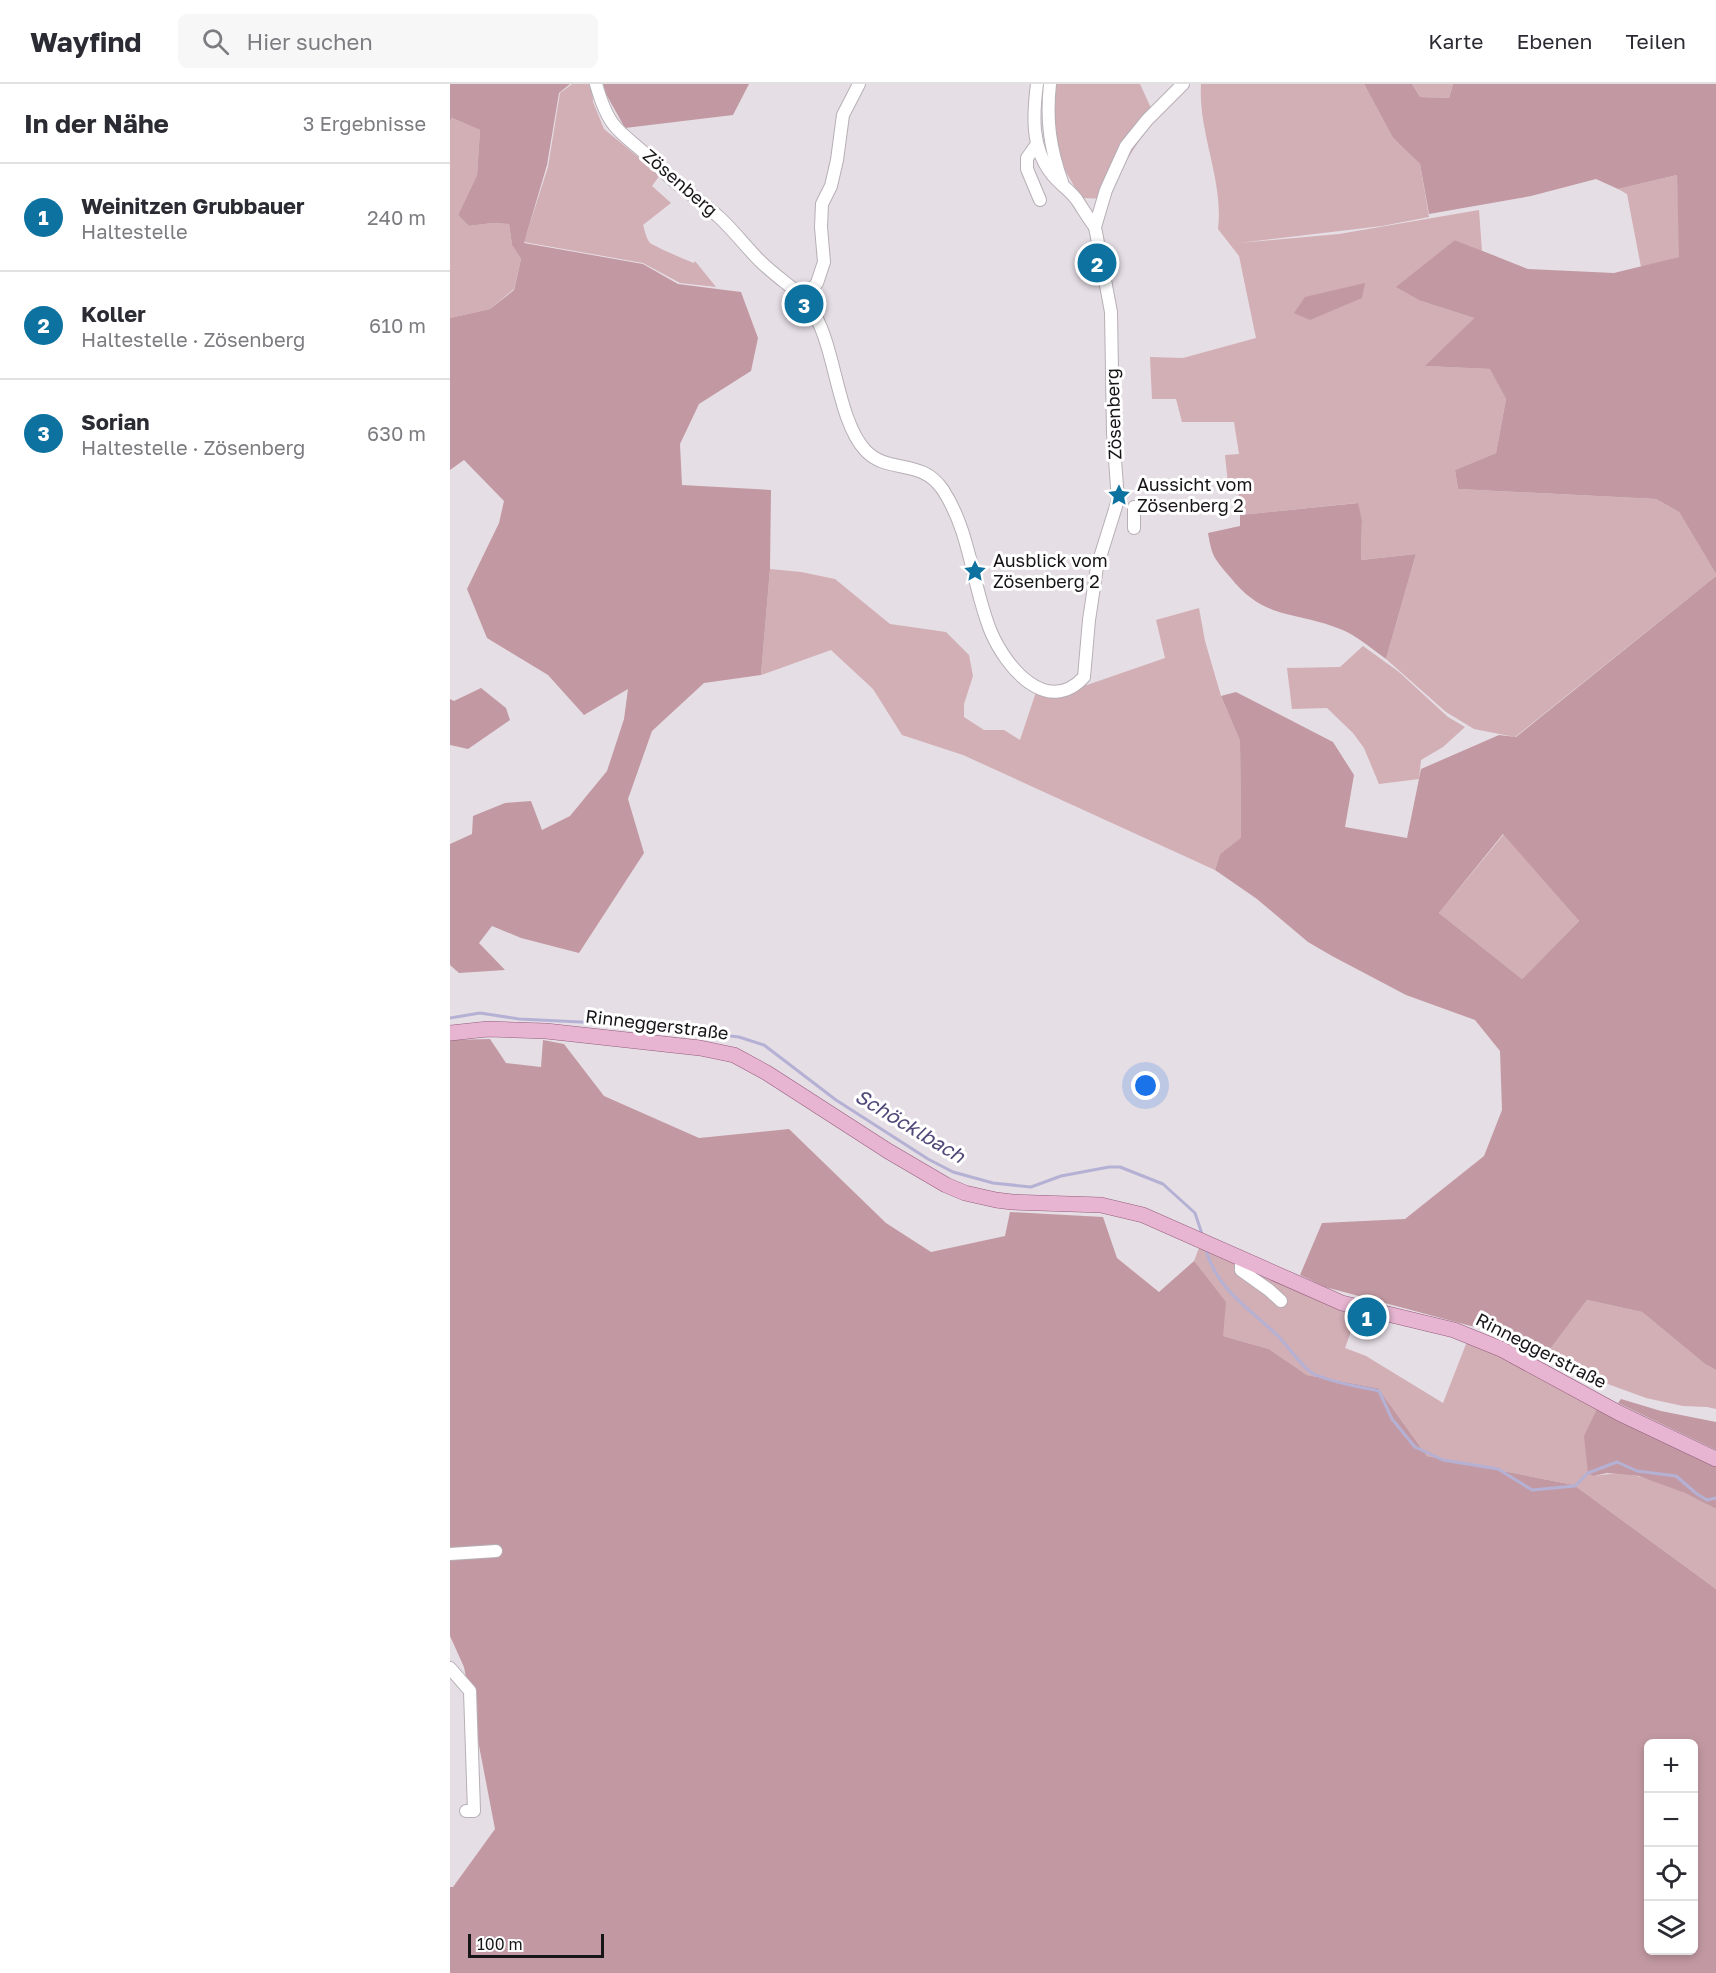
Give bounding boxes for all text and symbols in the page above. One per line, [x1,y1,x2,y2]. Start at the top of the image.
search box [178,14,598,68]
text: Wayfind [30,25,142,58]
icon: search [199,25,232,58]
text: Hier suchen [247,28,373,55]
text: Karte [1428,28,1484,54]
text: Ebenen [1517,28,1592,54]
text: Teilen [1625,28,1686,54]
text: In der Nähe [24,108,169,139]
text: 3 Ergebnisse [303,111,426,135]
street label: Zösenberg [639,144,722,221]
text: Weinitzen Grubbauer [81,192,305,219]
text: 1 [38,205,49,229]
text: 240 m [367,205,426,229]
text: Haltestelle [81,219,188,243]
pin: 2 [1078,240,1116,285]
pin: 3 [784,282,824,326]
text: Koller [81,300,146,327]
text: 2 [37,313,50,337]
text: 610 m [369,313,426,337]
text: Haltestelle · Zösenberg [81,327,305,351]
street label: Zösenberg [1100,368,1126,460]
text: Sorian [81,408,150,435]
text: 3 [37,421,50,445]
text: 630 m [367,421,426,445]
text: Haltestelle · Zösenberg [81,435,305,459]
place label: Aussicht vom Zösenberg 2 [1137,473,1252,516]
place icon: Aussicht vom Zösenberg 2 [1106,482,1132,508]
place label: Ausblick vom Zösenberg 2 [993,549,1108,592]
place icon: Ausblick vom Zösenberg 2 [962,558,988,584]
street label: Rinneggerstraße [584,1004,730,1044]
your location [1131,1071,1160,1100]
water label: Schöcklbach [851,1083,970,1168]
pin: 1 [1348,1294,1386,1340]
street label: Rinneggerstraße [1472,1308,1611,1393]
map controls [1644,1739,1698,1955]
button: + [1644,1739,1698,1793]
button: − [1644,1793,1698,1847]
button: locate [1644,1847,1698,1901]
button: layers [1644,1901,1698,1955]
scale bar [468,1931,604,1958]
text: 100 m [477,1934,523,1954]

